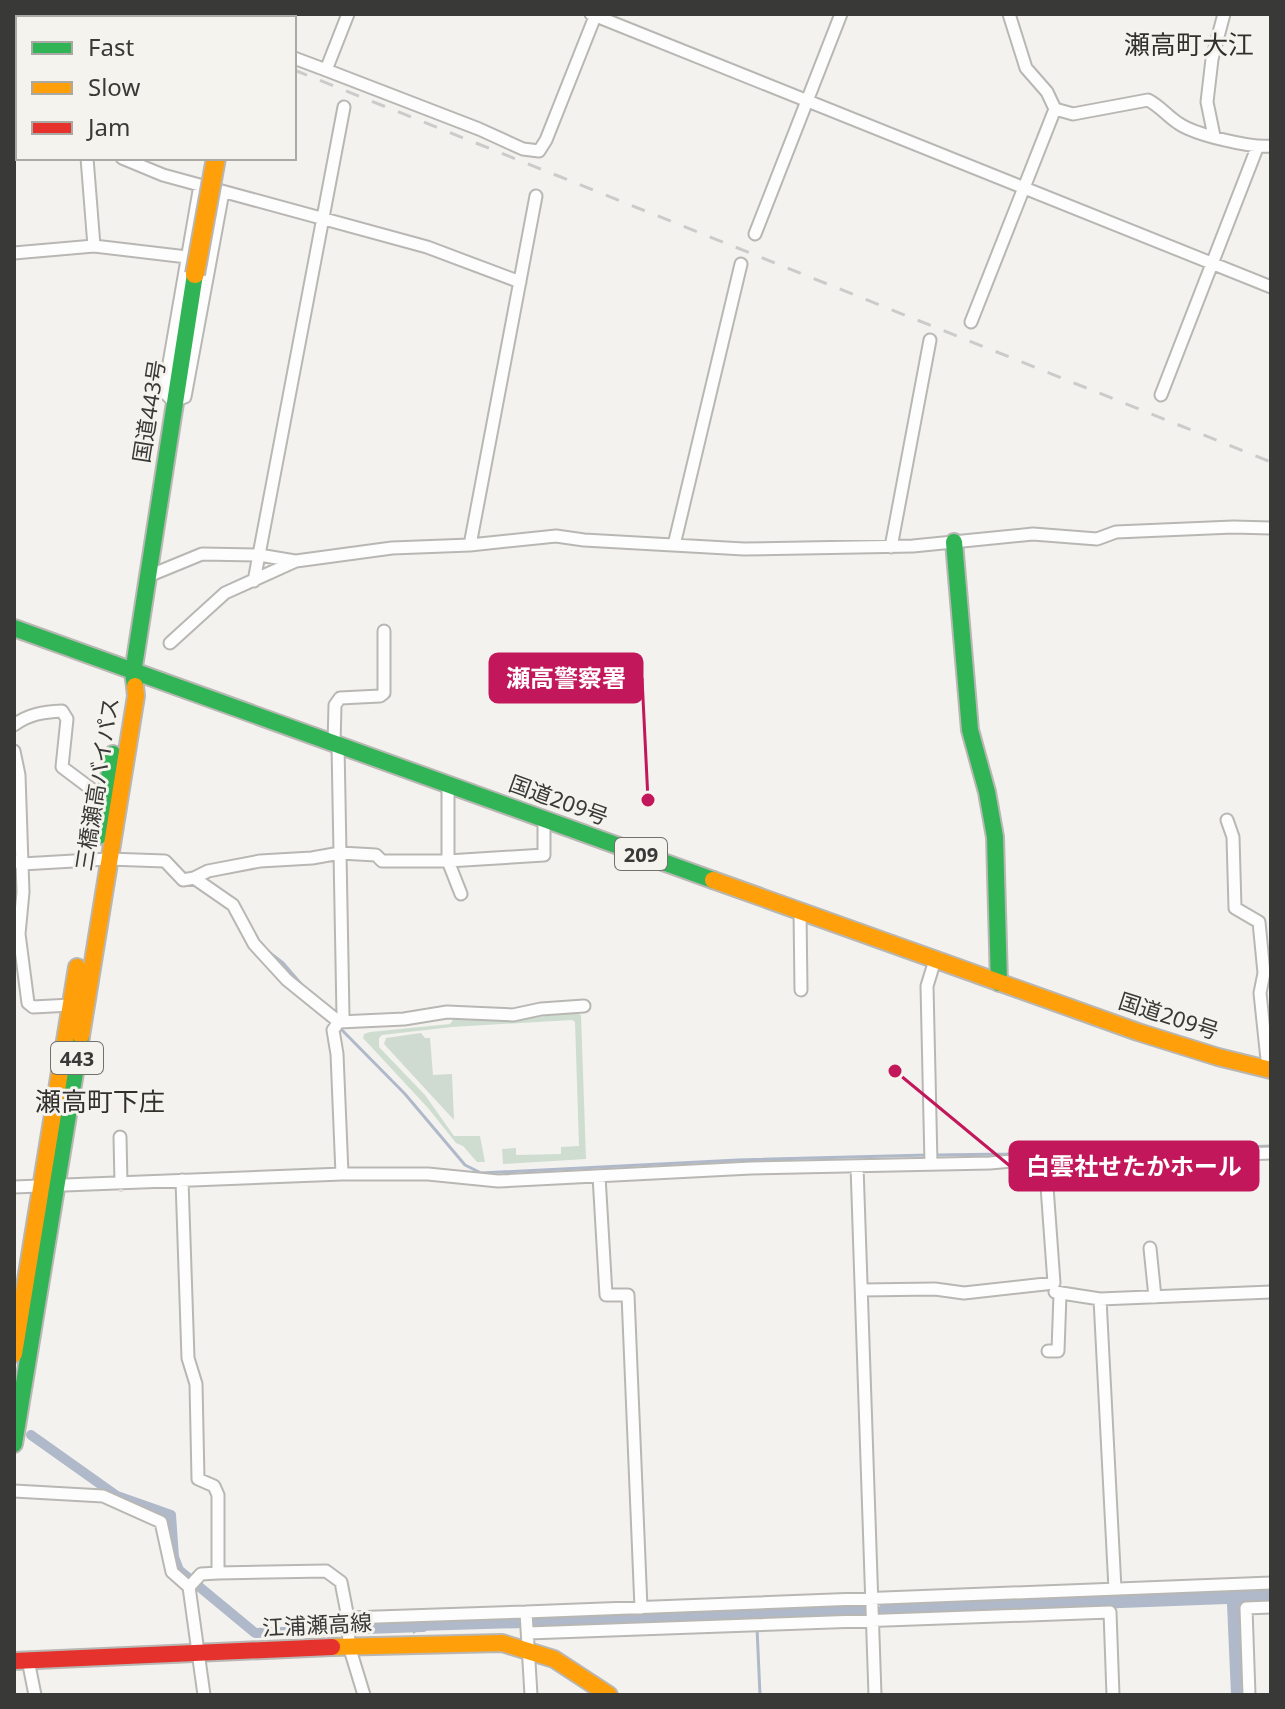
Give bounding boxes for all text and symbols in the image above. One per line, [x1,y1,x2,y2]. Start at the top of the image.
legend [16,16,296,160]
district label: 瀬高町大江 [1124,26,1254,62]
text: Fast [88,30,134,63]
text: Slow [88,70,140,103]
text: Jam [86,110,130,143]
street label: 国道443号 [125,357,171,465]
callout: 瀬高警察署 [490,654,642,702]
text: 瀬高警察署 [506,661,626,694]
street label: 三橋瀬高バイパス [67,695,125,873]
street label: 国道209号 [505,767,613,831]
road number: 209 [615,838,667,870]
street label: 国道209号 [1115,985,1223,1045]
road number: 443 [51,1042,103,1074]
district label: 瀬高町下庄 [35,1083,165,1119]
callout: 白雲社せたかホール [1010,1142,1258,1190]
text: 白雲社せたかホール [1026,1149,1242,1182]
street label: 江浦瀬高線 [261,1606,373,1642]

